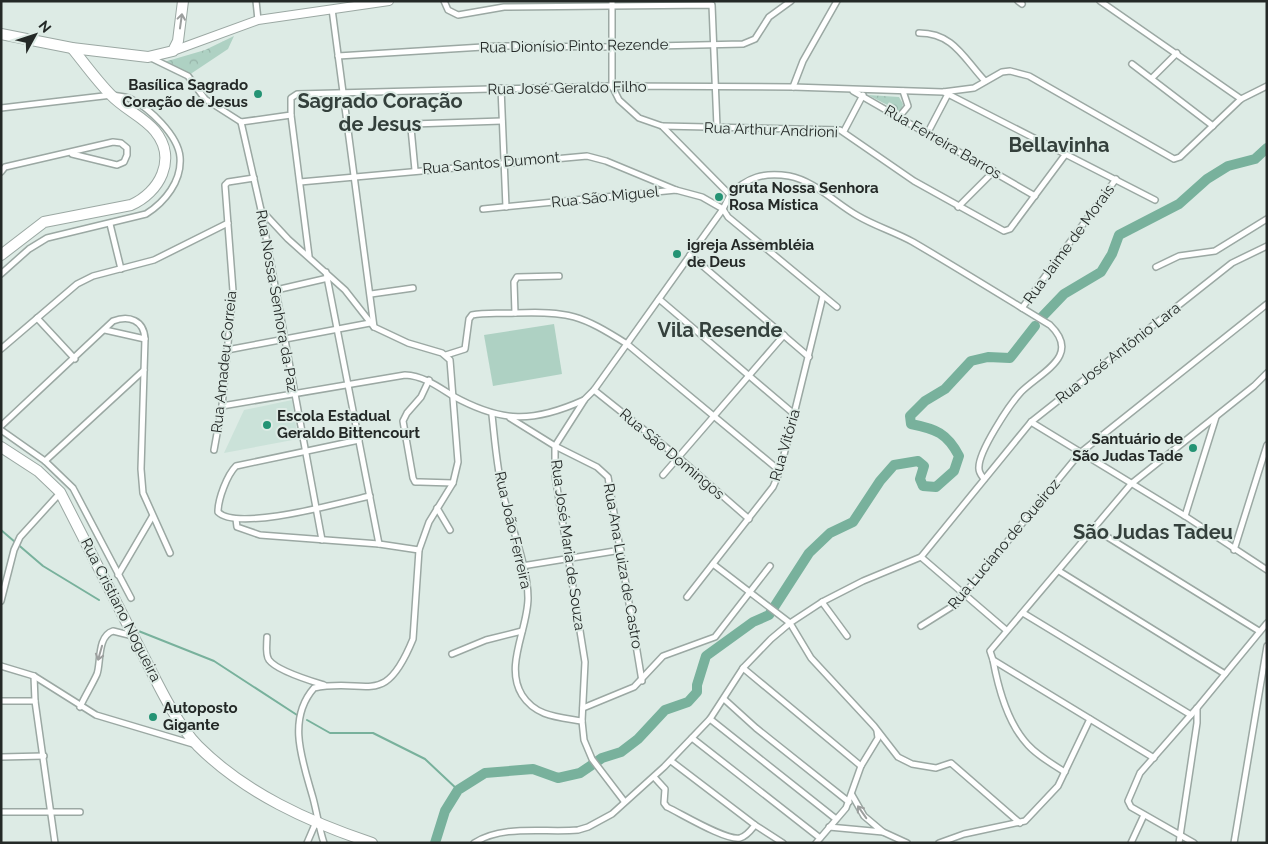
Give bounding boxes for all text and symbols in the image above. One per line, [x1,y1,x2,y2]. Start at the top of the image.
north arrow [10,10,60,60]
one-way arrow [176,13,186,29]
text: N [35,17,55,36]
street label: Rua Dionísio Pinto Rezende [479,35,669,57]
place label: Basílica Sagrado Coração de Jesus [122,76,248,111]
street label: Rua José Geraldo Filho [487,78,647,98]
marker: Basílica Sagrado Coração de Jesus [252,88,264,100]
district label: Sagrado Coração de Jesus [297,89,463,136]
street label: Rua Ferreira Barros [881,101,1005,183]
street label: Rua Arthur Andrioni [704,119,838,141]
district label: Bellavinha [1008,133,1110,157]
street label: Rua Santos Dumont [422,148,560,178]
place label: gruta Nossa Senhora Rosa Mística [729,179,879,214]
street label: Rua Jaime de Morais [1020,181,1118,307]
street label: Rua São Miguel [550,182,661,212]
marker: gruta Nossa Senhora Rosa Mística [713,191,725,203]
street label: Rua Nossa Senhora da Paz [252,208,302,394]
place label: igreja Assembléia de Deus [687,236,815,271]
marker: igreja Assembléia de Deus [671,248,683,260]
street label: Rua Amadeu Correia [208,290,240,434]
street label: Rua José Antônio Lara [1052,299,1184,407]
district label: Vila Resende [658,318,783,342]
street label: Rua São Domingos [616,405,728,503]
place label: Escola Estadual Geraldo Bittencourt [277,407,420,442]
street label: Rua Vitória [766,407,804,483]
marker: Escola Estadual Geraldo Bittencourt [261,419,273,431]
place label: Santuário de São Judas Tade [1072,430,1183,465]
marker: Santuário de São Judas Tade [1187,442,1199,454]
street label: Rua José Maria de Souza [547,458,589,632]
street label: Rua João Ferreira [491,469,535,591]
street label: Rua Luciano de Queiroz [944,475,1064,613]
street label: Rua Ana Luiza de Castro [600,482,646,650]
district label: São Judas Tadeu [1073,520,1233,544]
street label: Rua Cristiano Nogueira [77,535,165,685]
one-way arrow [95,645,105,661]
place label: Autoposto Gigante [163,699,238,734]
marker: Autoposto Gigante [147,711,159,723]
one-way arrow [857,805,867,819]

